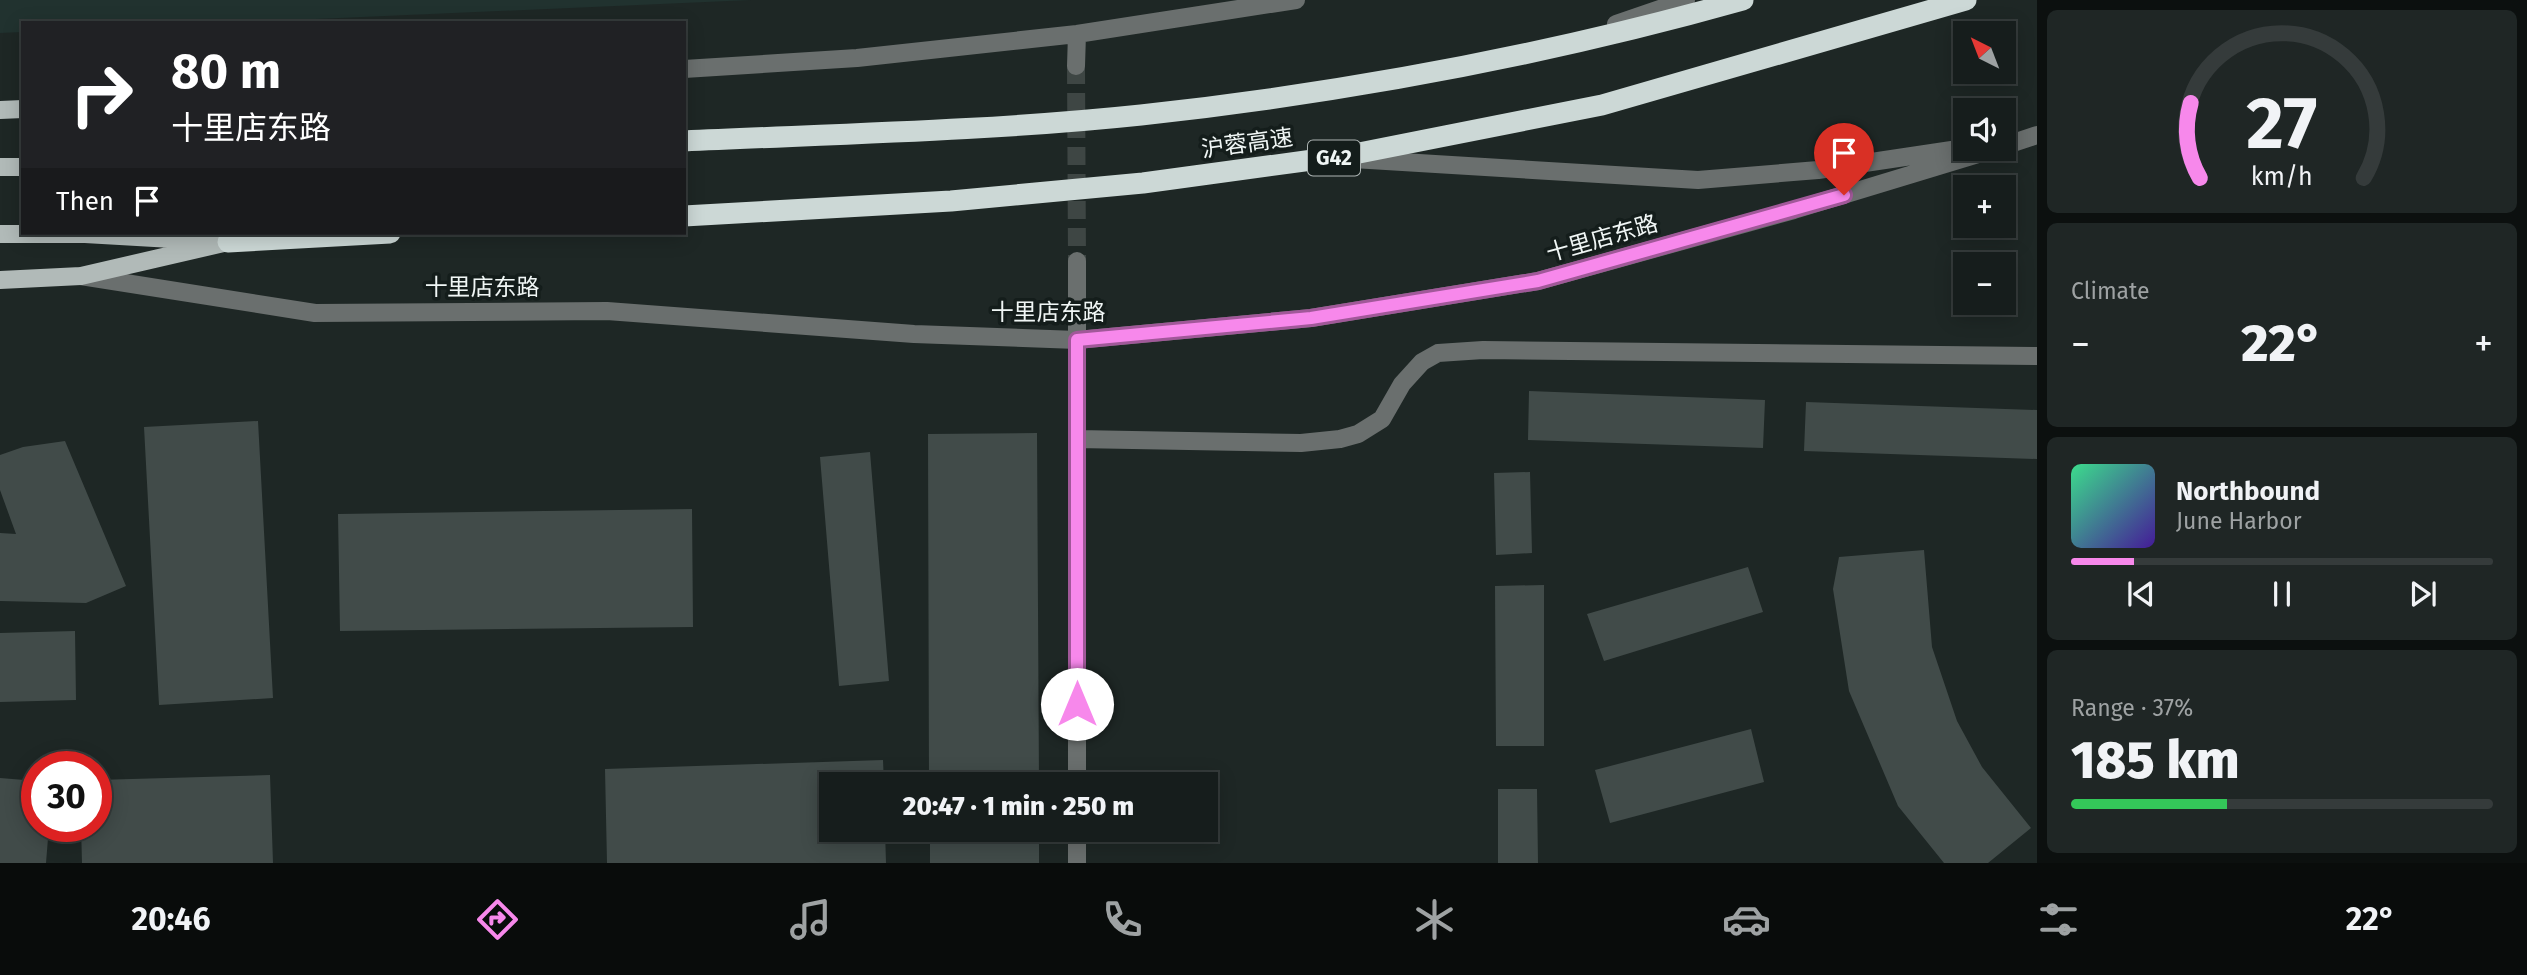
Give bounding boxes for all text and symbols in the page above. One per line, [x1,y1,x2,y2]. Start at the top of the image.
north arrow [1953,21,2016,84]
map controls [1953,21,2016,315]
text: 80 m [171,42,281,101]
icon: right [56,49,147,140]
text: 27 [2247,80,2317,167]
button: sound [1953,98,2016,161]
text: 十里店东路 [171,109,331,147]
street label: 沪蓉高速 [1199,123,1295,163]
pin [1814,123,1874,195]
icon: arrive [1825,134,1863,172]
road number: G42 [1308,140,1360,176]
text: km/h [2251,161,2313,191]
button: + [1953,175,2016,238]
icon: arrive [128,182,166,220]
text: Then [56,186,114,217]
street label: 十里店东路 [1543,209,1661,267]
button: − [1953,252,2016,315]
street label: 十里店东路 [425,273,540,301]
text: Climate [2071,277,2150,305]
street label: 十里店东路 [991,298,1106,326]
text: 22° [2241,312,2323,375]
text: − [2071,321,2090,367]
text: + [2474,321,2493,367]
text: Northbound [2176,476,2320,507]
text: June Harbor [2176,507,2302,535]
icon: previous [2122,575,2160,613]
icon: pause [2263,575,2301,613]
icon: next [2404,575,2442,613]
position arrow [1040,667,1114,741]
text: Range · 37% [2071,694,2193,722]
text: 185 km [2071,729,2240,792]
speed limit sign: 30 [21,751,112,842]
text: 20:47 · 1 min · 250 m [903,791,1134,822]
icon: directions [473,895,522,944]
icon: music [786,895,835,944]
icon: phone [1098,895,1147,944]
icon: climate [1410,895,1459,944]
icon: car [1722,895,1771,944]
icon: filters [2034,895,2083,944]
text: 20:46 [132,900,210,938]
text: 22° [2346,900,2395,938]

